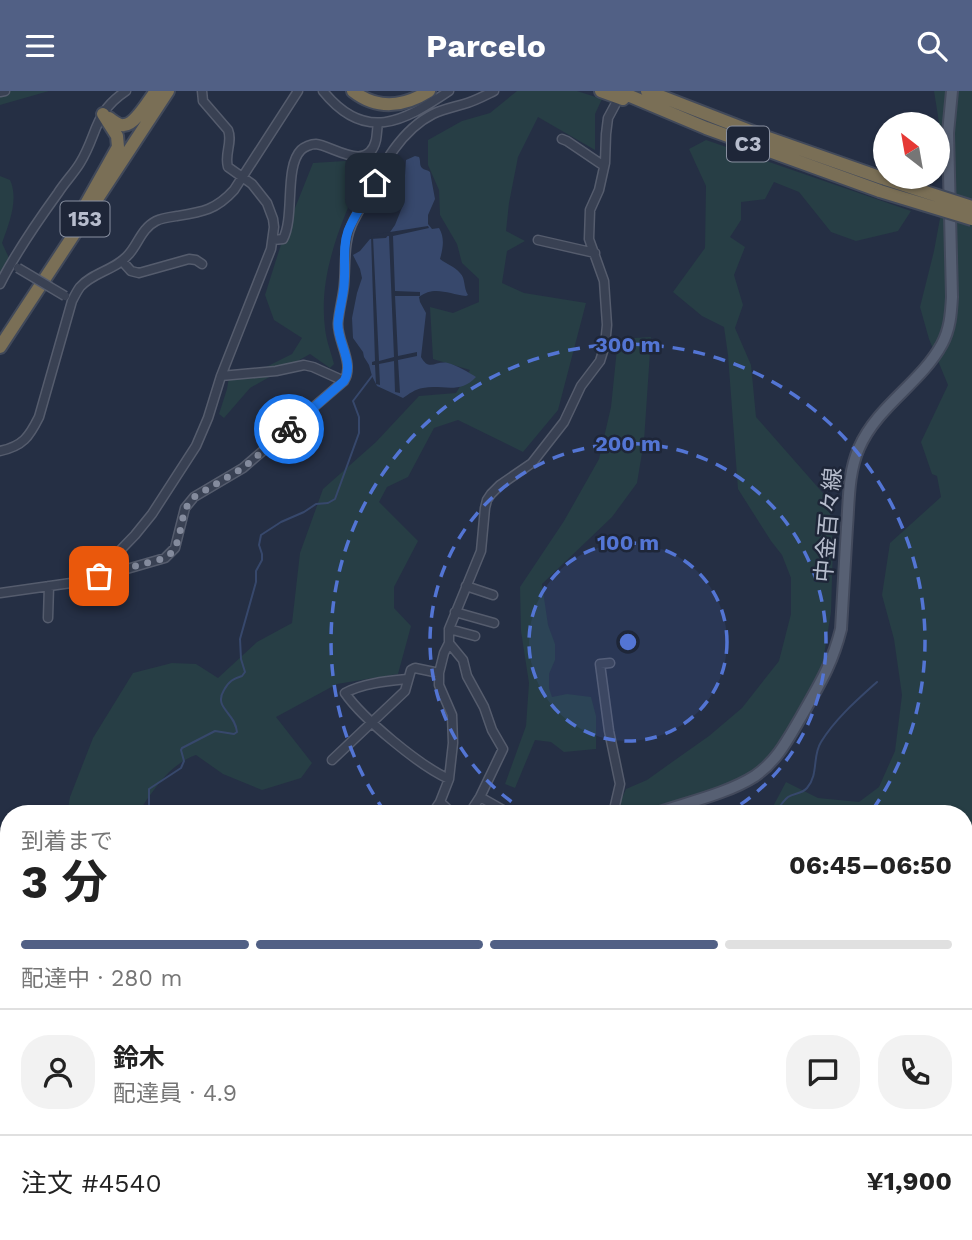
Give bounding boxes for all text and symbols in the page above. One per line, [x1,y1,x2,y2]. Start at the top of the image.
icon: menu [21,27,59,65]
text: Parcelo [426,27,546,65]
icon: search [913,27,951,65]
north arrow [873,112,950,189]
map controls [873,112,950,189]
road number: C3 [727,127,769,161]
pin [345,153,405,213]
icon: home [356,164,394,202]
road number: 153 [60,201,110,237]
text: 300 m [595,332,661,357]
courier [254,394,324,464]
icon: bike [270,410,308,448]
text: 200 m [595,431,661,456]
street label: 中金百々線 [810,467,847,584]
text: 100 m [597,530,659,555]
pin [69,546,129,606]
icon: bag [80,557,118,595]
centre of rings [616,630,640,654]
text: 到着まで [21,828,113,855]
text: 06:45–06:50 [789,850,952,880]
text: 3 分 [21,855,107,909]
text: 配達中 · 280 m [21,965,183,992]
button: person [21,1035,95,1109]
button: chat [786,1035,860,1109]
button: phone [878,1035,952,1109]
text: 鈴木 [113,1043,165,1073]
text: 配達員 · 4.9 [113,1080,237,1107]
text: ¥1,900 [866,1166,952,1196]
text: 注文 #4540 [21,1168,162,1198]

